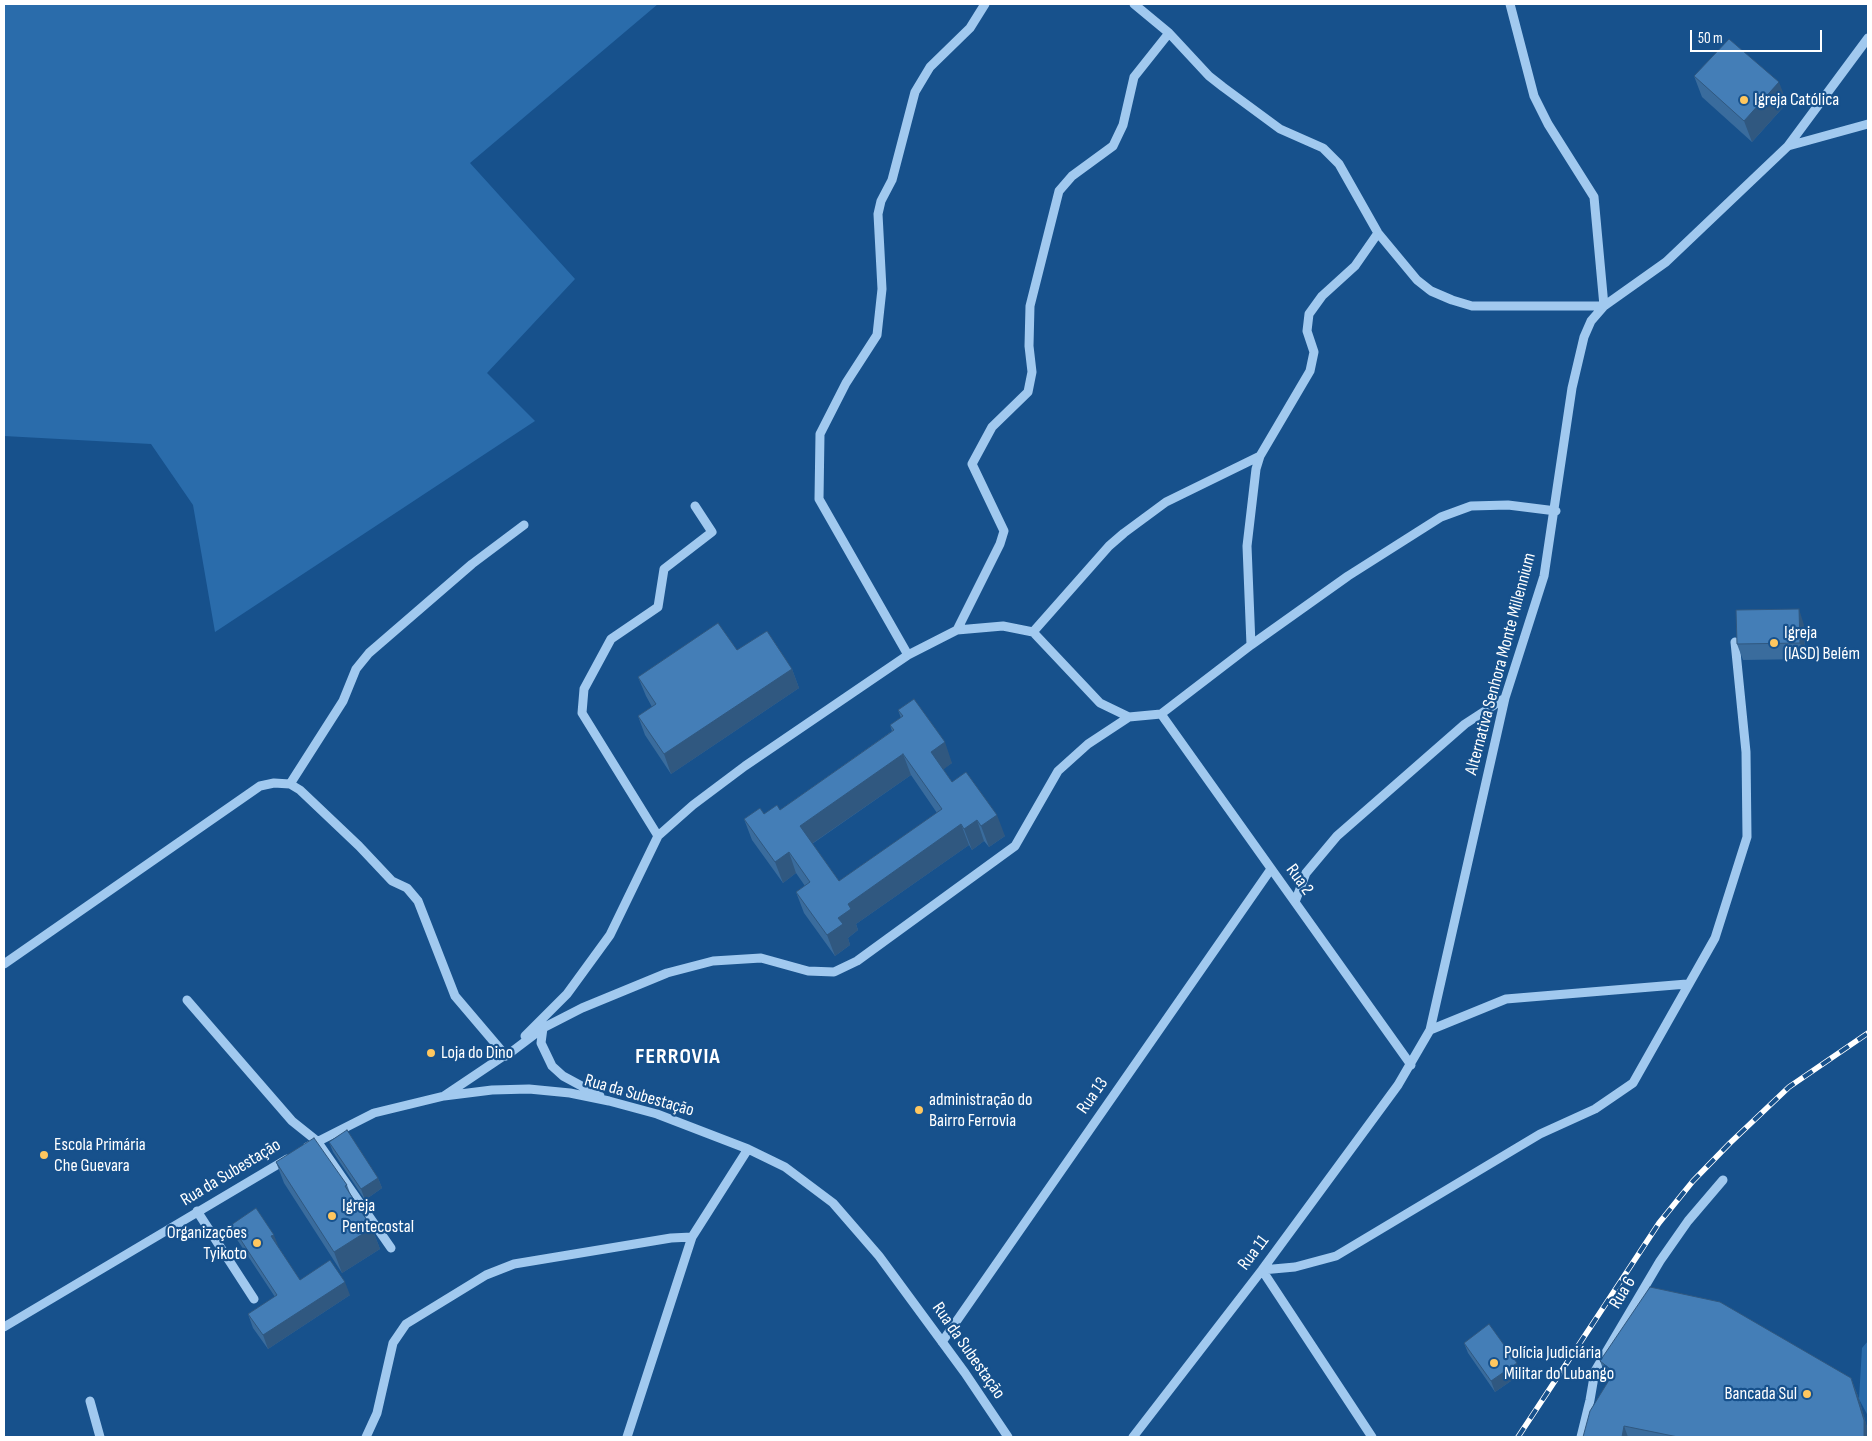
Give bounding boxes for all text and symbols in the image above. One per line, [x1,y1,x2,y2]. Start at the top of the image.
scale bar [1692,20,1824,52]
text: 50 m [1698,29,1723,48]
place label: Igreja Católica [1754,89,1839,111]
marker: Igreja Católica [1738,94,1750,106]
street label: Alternativa Senhora Monte Millennium [1461,551,1541,777]
place label: Igreja (IASD) Belém [1784,622,1860,664]
marker: Igreja (IASD) Belém [1768,637,1780,649]
street label: Rua 2 [1281,860,1317,900]
place label: Loja do Dino [441,1042,513,1064]
district label: FERROVIA [634,1044,722,1070]
marker: Loja do Dino [425,1047,437,1059]
street label: Rua da Subestação [582,1070,696,1122]
street label: Rua 13 [1073,1074,1113,1118]
place label: administração do Bairro Ferrovia [929,1089,1032,1132]
marker: administração do Bairro Ferrovia [913,1104,925,1116]
place label: Escola Primária Che Guevara [54,1134,146,1176]
street label: Rua da Subestação [177,1135,285,1211]
marker: Escola Primária Che Guevara [38,1149,50,1161]
place label: Igreja Pentecostal [342,1195,414,1238]
marker: Igreja Pentecostal [326,1210,338,1222]
place label: Organizações Tyikoto [167,1222,247,1264]
street label: Rua 11 [1234,1231,1274,1275]
marker: Organizações Tyikoto [251,1237,263,1249]
street label: Rua 6 [1605,1273,1641,1313]
street label: Rua da Subestação [927,1299,1009,1403]
place label: Polícia Judiciária Militar do Lubango [1504,1342,1614,1385]
marker: Polícia Judiciária Militar do Lubango [1488,1357,1500,1369]
place label: Bancada Sul [1725,1383,1797,1405]
marker: Bancada Sul [1801,1388,1813,1400]

